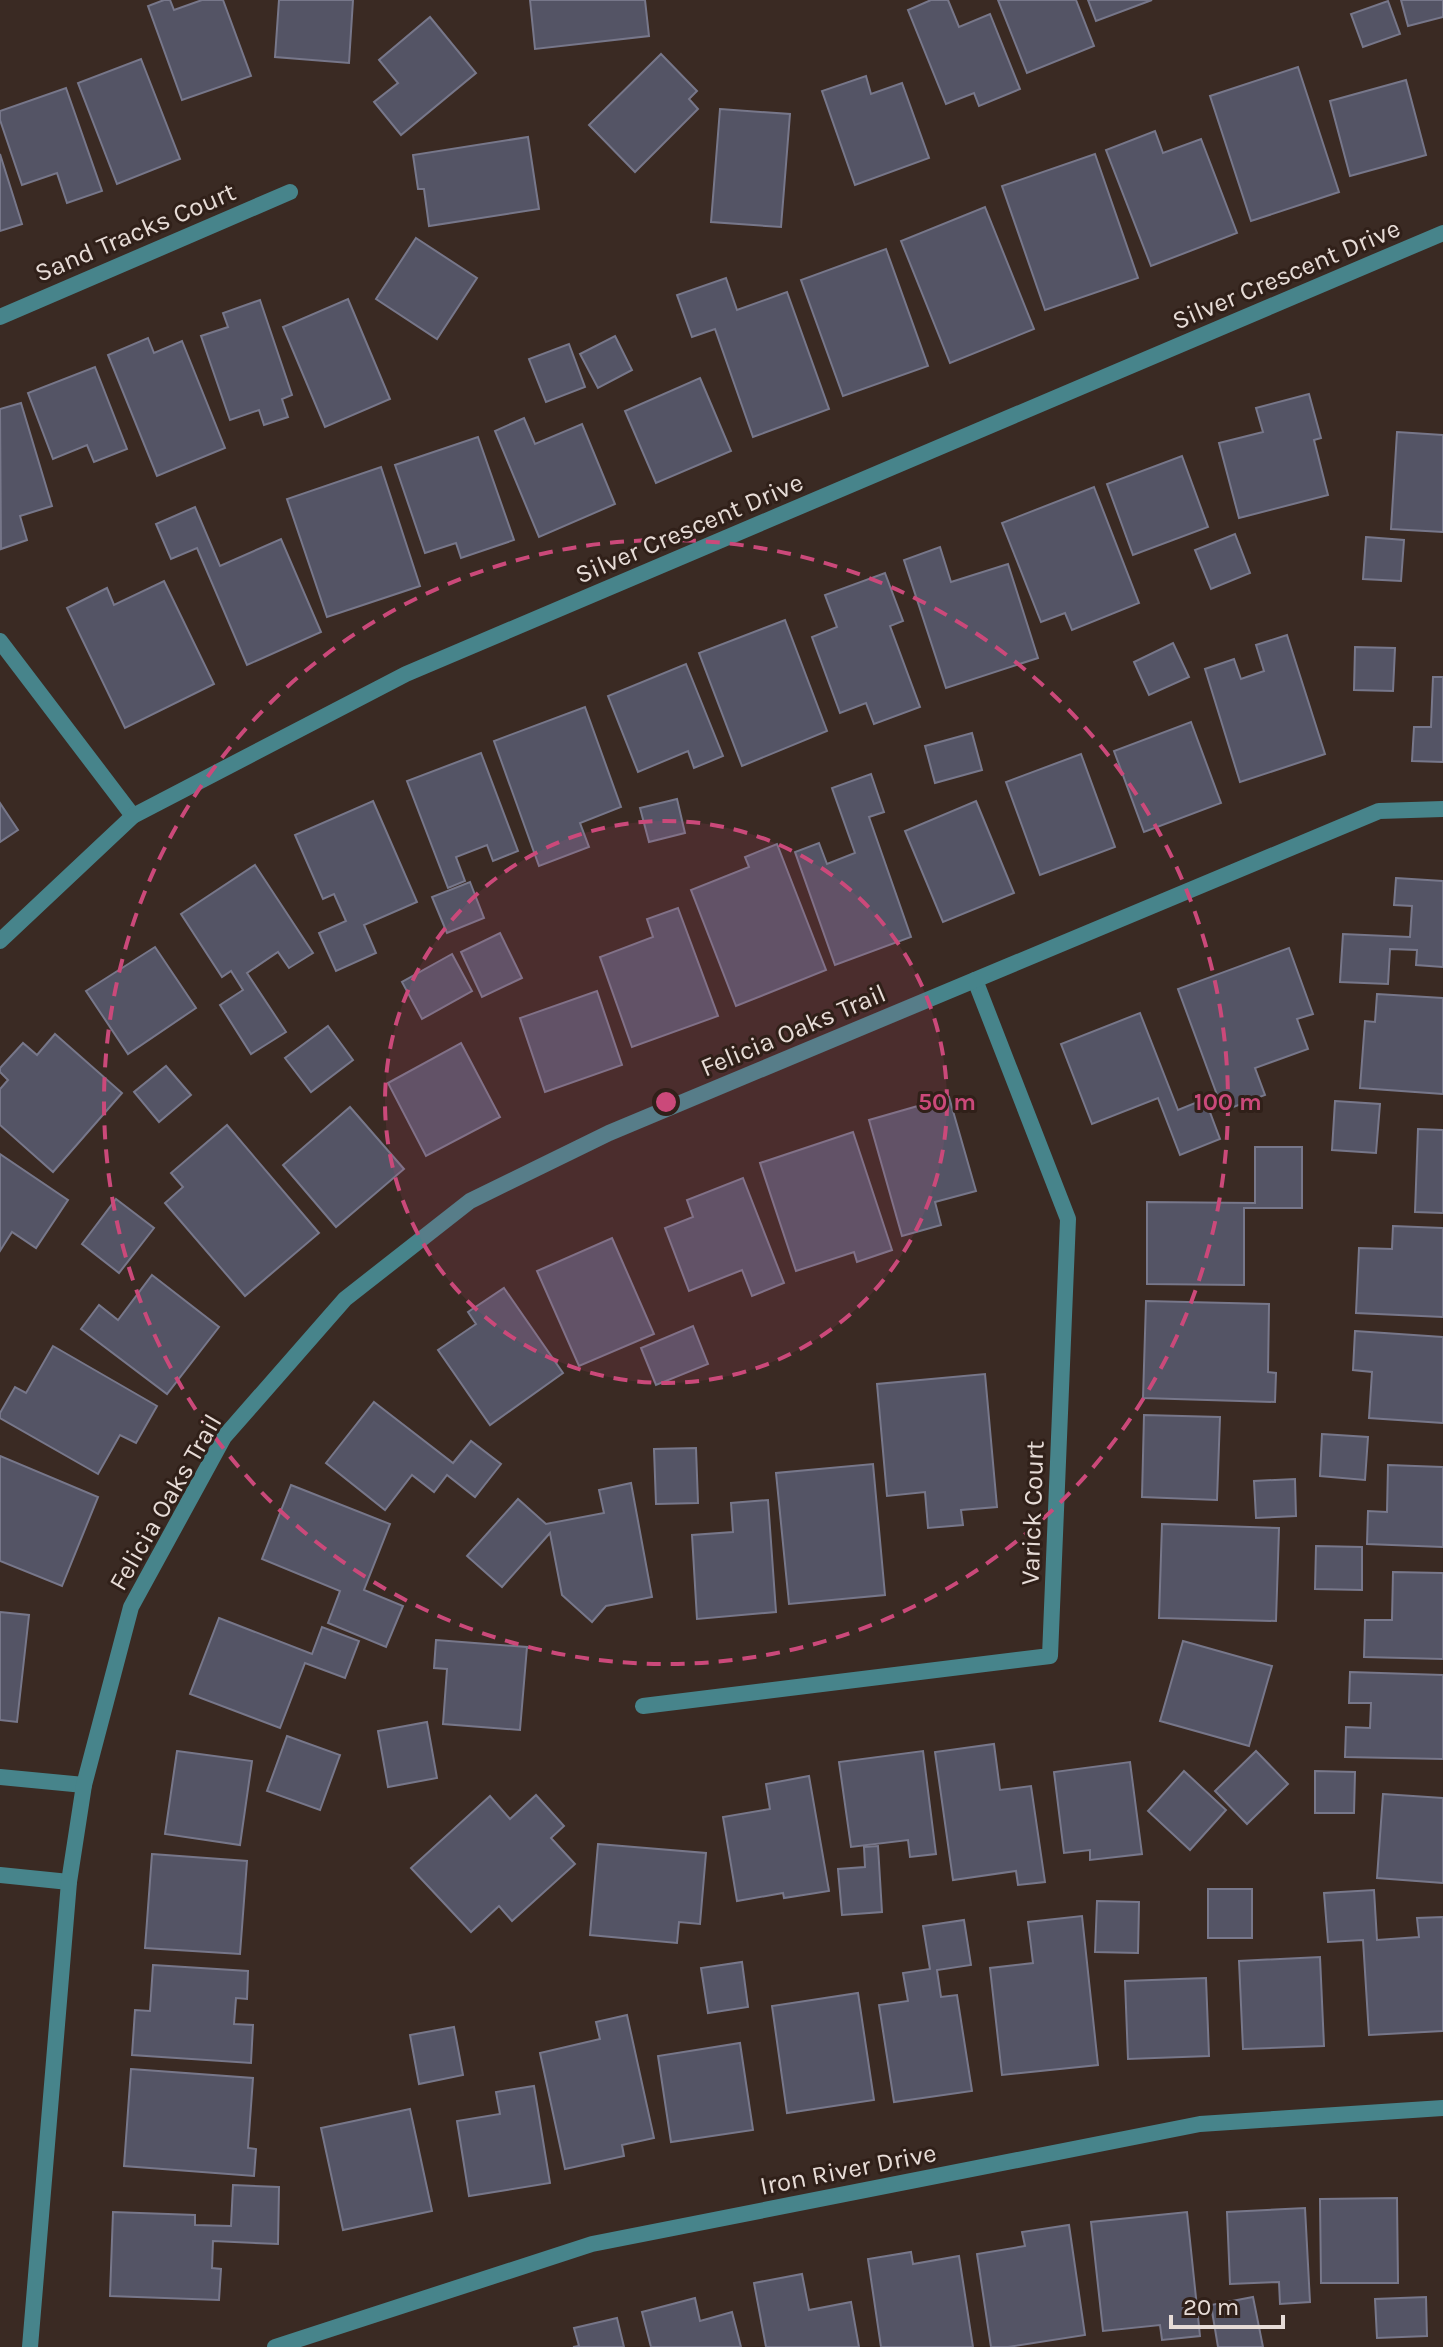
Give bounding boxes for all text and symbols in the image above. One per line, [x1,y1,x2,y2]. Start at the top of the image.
street label: Sand Tracks Court [30,176,240,289]
street label: Silver Crescent Drive [1168,212,1405,336]
street label: Silver Crescent Drive [571,466,808,590]
street label: Felicia Oaks Trail [696,977,891,1083]
centre of rings [652,1088,680,1116]
text: 50 m [918,1088,976,1116]
text: 100 m [1194,1088,1262,1116]
street label: Felicia Oaks Trail [102,1409,228,1596]
street label: Varick Court [1014,1440,1051,1586]
street label: Iron River Drive [757,2137,939,2202]
scale bar [1171,2279,1283,2329]
text: 20 m [1183,2293,1239,2321]

